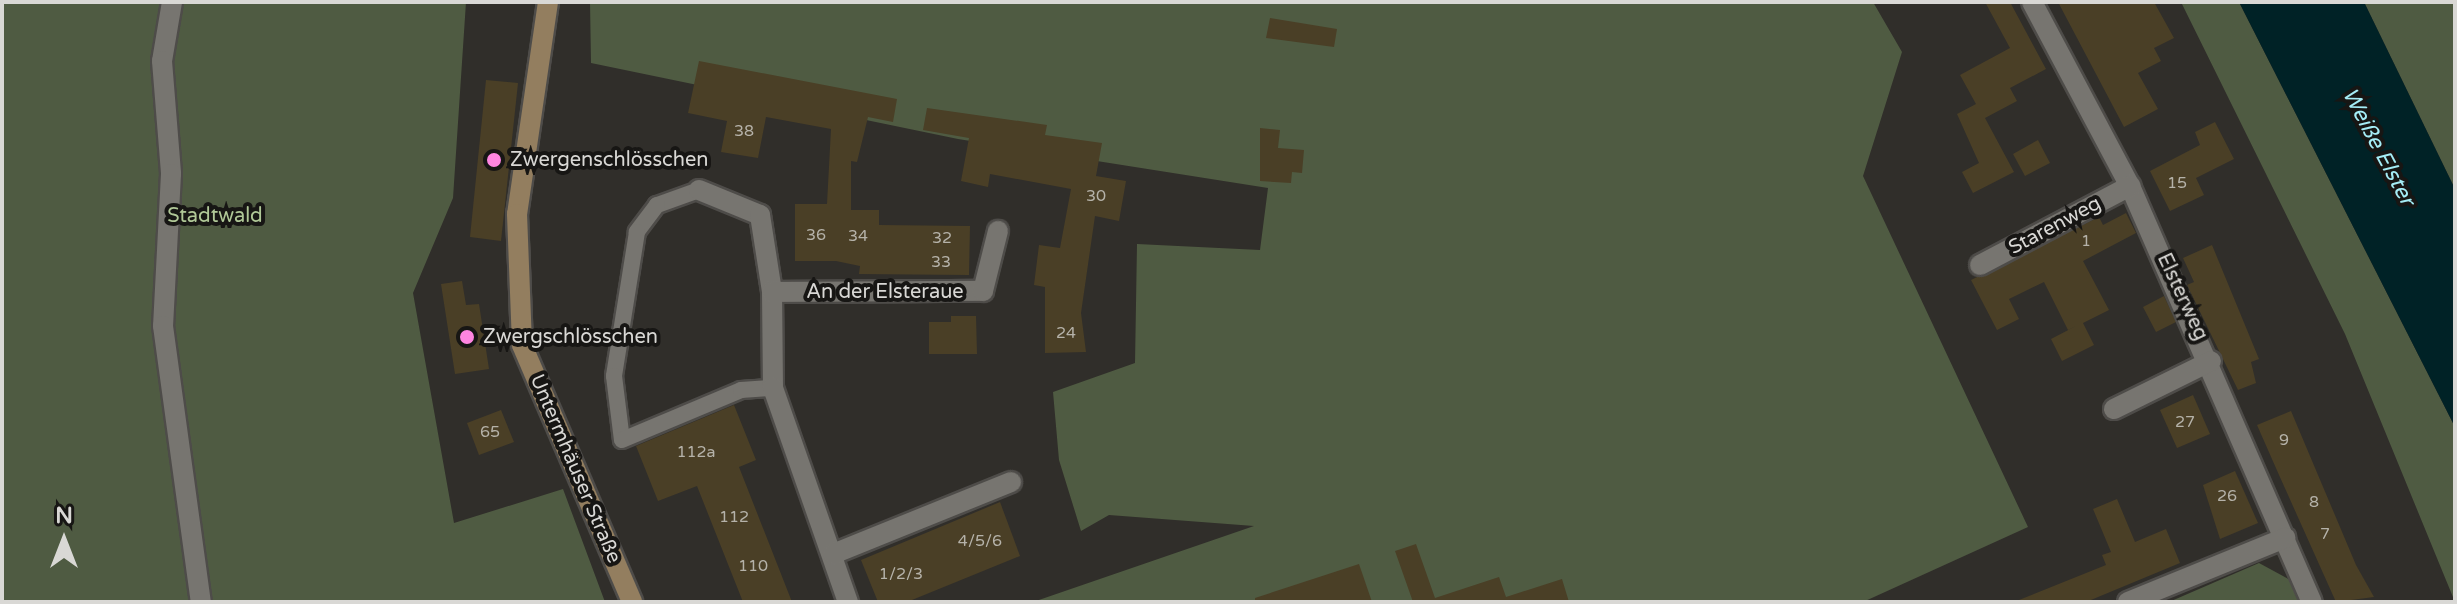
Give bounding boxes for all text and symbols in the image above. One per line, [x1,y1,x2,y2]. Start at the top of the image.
water label: Weiße Elster [2336,83,2420,211]
house number: 38 [734,121,754,141]
place label: Zwergenschlösschen [510,148,708,172]
marker: Zwergenschlösschen [485,151,503,169]
house number: 15 [2167,173,2187,193]
house number: 30 [1086,186,1106,206]
street label: Starenweg [2005,192,2105,260]
park label: Stadtwald [167,204,263,228]
house number: 36 [806,225,826,245]
house number: 34 [848,226,868,246]
house number: 32 [932,228,952,248]
house number: 1 [2081,231,2091,251]
street label: Elsterweg [2151,250,2213,344]
house number: 33 [931,252,951,272]
street label: An der Elsteraue [806,280,964,304]
house number: 24 [1056,323,1076,343]
place label: Zwergschlösschen [483,325,658,349]
marker: Zwergschlösschen [458,328,476,346]
street label: Untermhäuser Straße [524,371,626,567]
house number: 27 [2175,412,2195,432]
house number: 65 [480,422,500,442]
house number: 9 [2279,430,2289,450]
house number: 112a [676,442,716,462]
house number: 26 [2217,486,2237,506]
house number: 8 [2309,492,2319,512]
north arrow [24,500,104,580]
text: N [55,503,73,529]
house number: 112 [719,507,749,527]
house number: 7 [2320,524,2330,544]
house number: 4/5/6 [958,531,1002,551]
house number: 110 [738,556,768,576]
house number: 1/2/3 [879,564,923,584]

